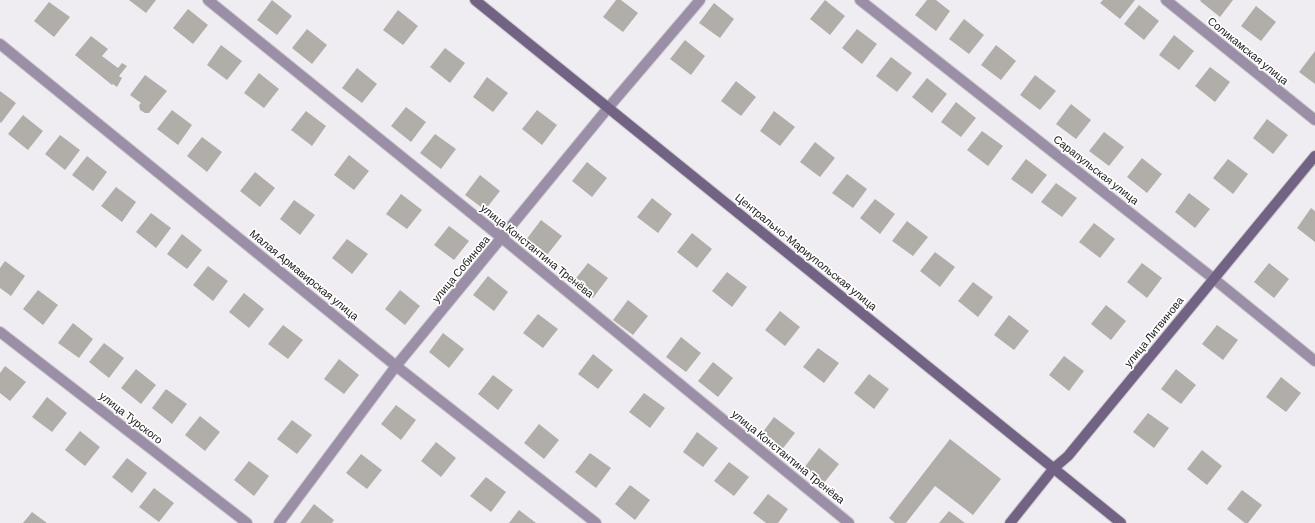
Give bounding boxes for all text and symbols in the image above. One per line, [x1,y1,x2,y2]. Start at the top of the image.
street label: Соликамская улица [1205,14,1291,88]
street label: Сарапульская улица [1051,133,1141,207]
street label: Центрально-Мариупольская улица [732,191,880,313]
street label: улица Константина Тренёва [478,201,596,301]
street label: Малая Армавирская улица [247,227,361,323]
street label: улица Собинова [429,233,493,305]
street label: улица Литвинова [1122,294,1186,370]
street label: улица Турского [97,389,165,447]
street label: улица Константина Тренёва [729,407,847,507]

